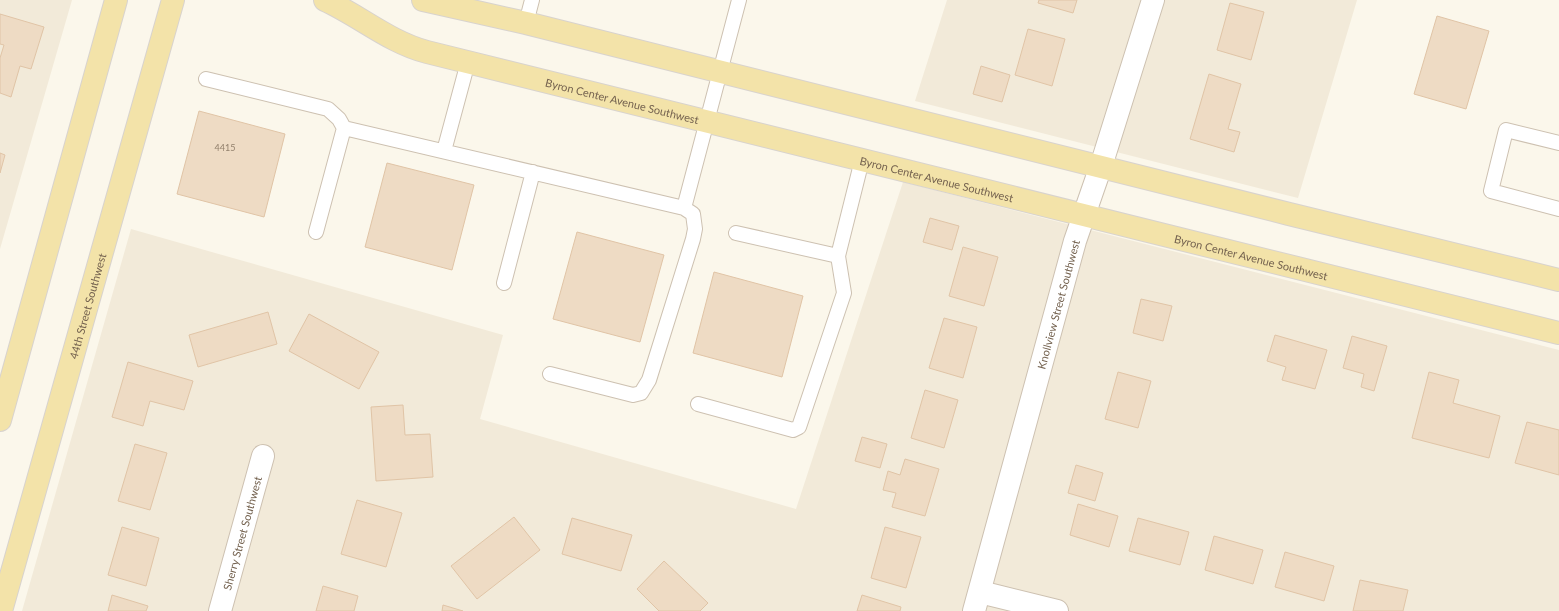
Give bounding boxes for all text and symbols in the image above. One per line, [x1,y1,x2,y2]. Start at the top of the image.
street label: Byron Center Avenue Southwest [544,75,700,126]
house number: 4415 [215,142,235,153]
street label: Byron Center Avenue Southwest [859,153,1015,204]
street label: Byron Center Avenue Southwest [1173,231,1329,282]
street label: Knollview Street Southwest [1034,238,1082,370]
street label: 44th Street Southwest [66,252,108,360]
street label: Sherry Street Southwest [220,475,264,591]

